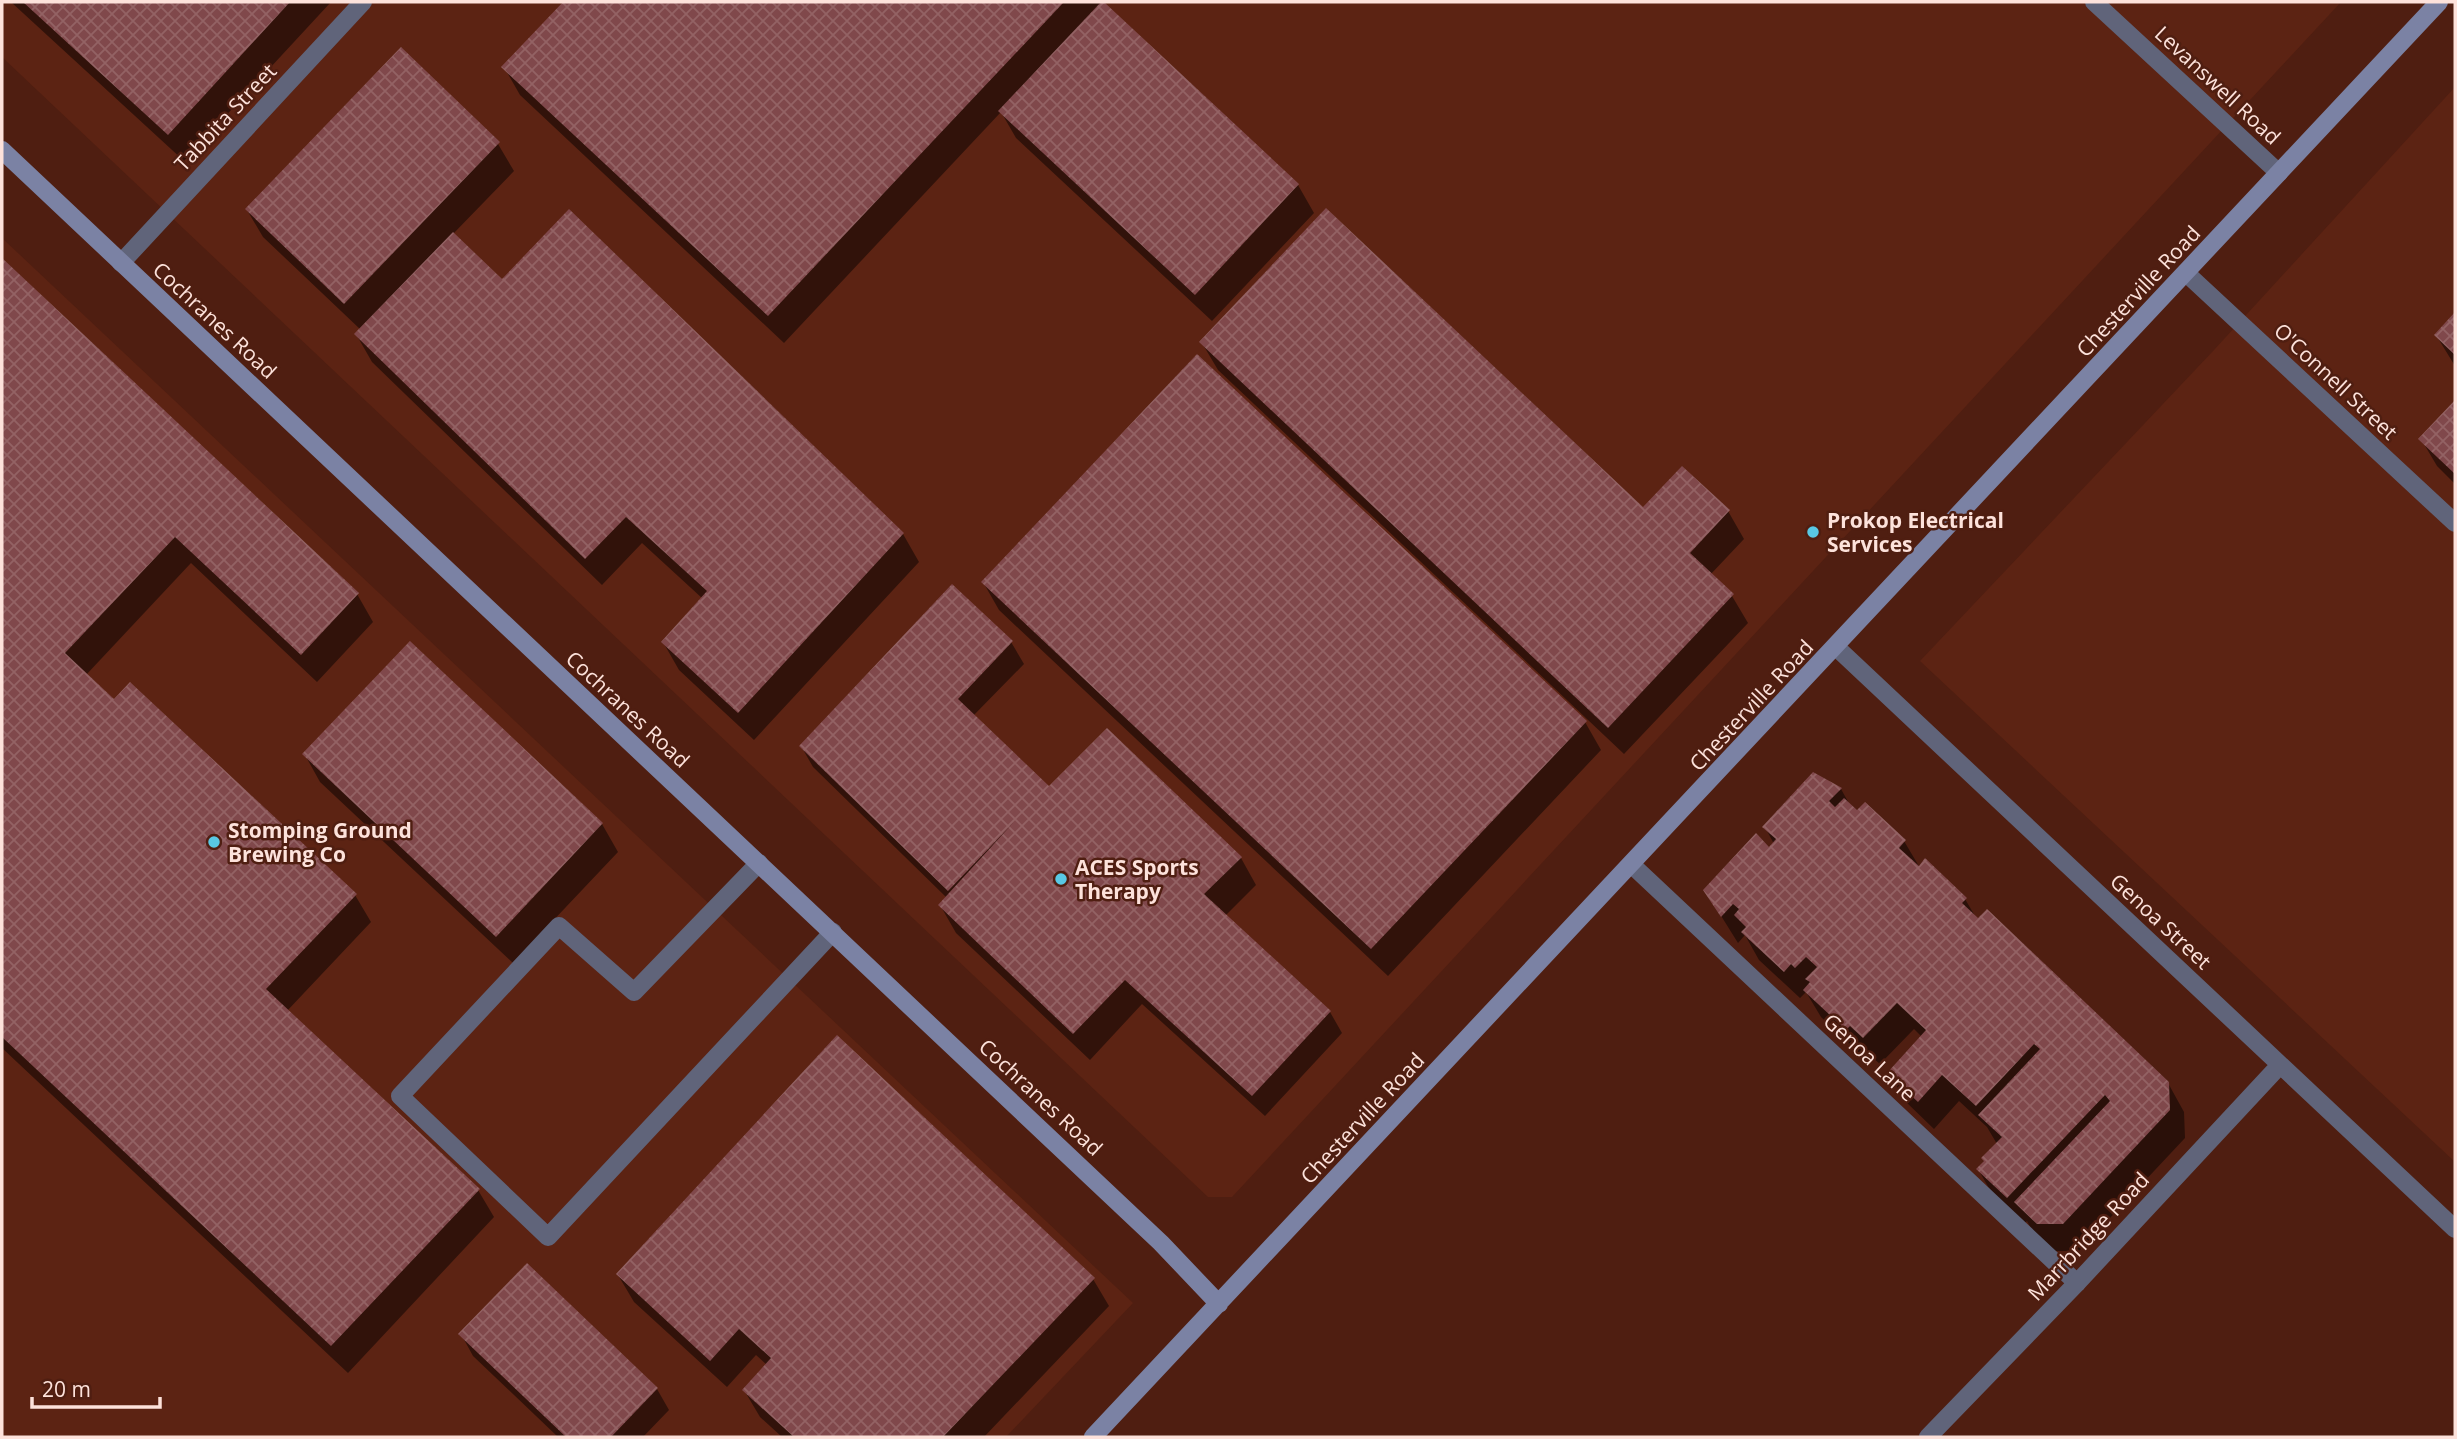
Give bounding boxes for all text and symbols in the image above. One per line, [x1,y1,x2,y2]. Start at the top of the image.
street label: Levanswell Road [2149,20,2287,150]
street label: Tabbita Street [168,57,282,177]
street label: Chesterville Road [2070,219,2206,363]
street label: Cochranes Road [147,255,283,385]
street label: O'Connell Street [2268,317,2404,445]
place label: Prokop Electrical Services [1827,506,2004,558]
marker: Prokop Electrical Services [1805,524,1821,540]
street label: Chesterville Road [1683,633,1819,777]
street label: Cochranes Road [560,644,696,774]
place label: Stomping Ground Brewing Co [228,816,412,868]
marker: Stomping Ground Brewing Co [206,834,222,850]
place label: ACES Sports Therapy [1075,853,1199,905]
street label: Genoa Street [2105,867,2217,975]
marker: ACES Sports Therapy [1053,871,1069,887]
street label: Genoa Lane [1818,1007,1922,1107]
street label: Cochranes Road [973,1032,1109,1162]
street label: Chesterville Road [1294,1046,1430,1190]
street label: Marrbridge Road [2021,1166,2155,1306]
scale bar [32,1366,159,1410]
text: 20 m [42,1375,91,1403]

